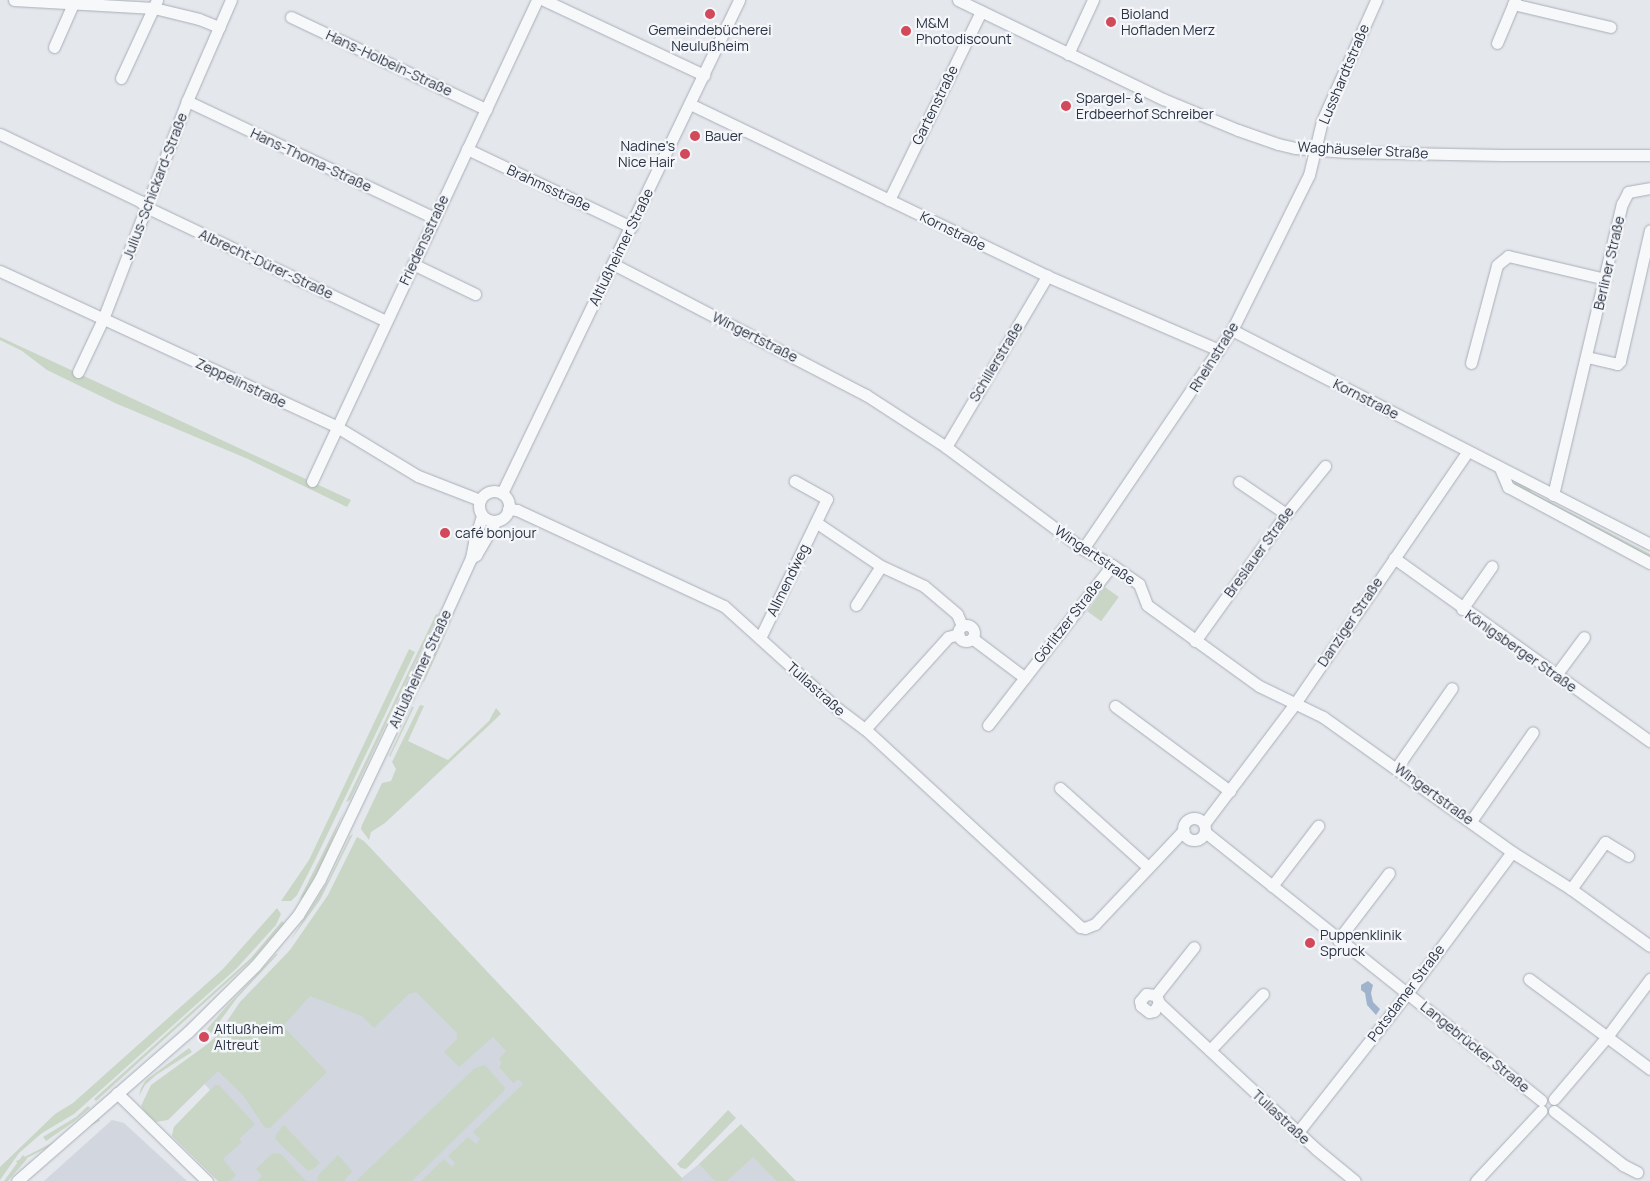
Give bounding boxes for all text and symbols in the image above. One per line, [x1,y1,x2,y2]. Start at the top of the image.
place label: Bioland Hofladen Merz [1121,6,1215,38]
marker: Gemeindebücherei Neulußheim [704,8,716,20]
place label: M&M Photodiscount [916,15,1012,48]
marker: Bioland Hofladen Merz [1105,16,1117,28]
street label: Lusshardtstraße [1315,21,1373,127]
place label: Gemeindebücherei Neulußheim [648,22,772,54]
marker: M&M Photodiscount [900,25,912,37]
street label: Hans-Holbein-Straße [323,26,455,100]
street label: Gartenstraße [909,63,961,147]
place label: Spargel- & Erdbeerhof Schreiber [1076,90,1214,122]
marker: Spargel- & Erdbeerhof Schreiber [1060,100,1072,112]
street label: Julius-Schickard-Straße [119,110,191,262]
street label: Hans-Thoma-Straße [248,125,374,195]
place label: Bauer [705,128,743,144]
marker: Bauer [689,130,701,142]
place label: Nadine's Nice Hair [618,138,675,170]
street label: Waghäuseler Straße [1297,138,1429,162]
marker: Nadine's Nice Hair [679,148,691,160]
street label: Brahmsstraße [504,161,594,215]
street label: Altlußheimer Straße [585,185,657,309]
street label: Friedensstraße [396,192,452,288]
street label: Kornstraße [917,208,989,254]
street label: Berliner Straße [1590,214,1628,312]
street label: Albrecht-Dürer-Straße [196,226,336,302]
street label: Wingertstraße [709,308,801,366]
street label: Schillerstraße [966,319,1026,405]
street label: Rheinstraße [1186,319,1242,395]
street label: Zeppelinstraße [193,355,289,411]
street label: Kornstraße [1330,375,1402,423]
street label: Breslauer Straße [1221,503,1297,601]
street label: Wingertstraße [1052,522,1138,588]
place label: café bonjour [455,525,536,541]
marker: café bonjour [439,527,451,539]
street label: Allmendweg [763,541,813,619]
street label: Danziger Straße [1314,574,1386,670]
street label: Görlitzer Straße [1030,576,1106,666]
street label: Königsberger Straße [1462,606,1580,696]
street label: Altlußheimer Straße [385,607,455,731]
street label: Tullastraße [783,659,849,719]
street label: Wingertstraße [1391,760,1477,828]
place label: Puppenklinik Spruck [1320,927,1402,960]
marker: Puppenklinik Spruck [1304,937,1316,949]
street label: Potsdamer Straße [1364,941,1448,1045]
street label: Langebrücker Straße [1417,998,1533,1096]
place label: Altlußheim Altreut [214,1021,283,1054]
marker: Altlußheim Altreut [198,1031,210,1043]
street label: Tullastraße [1249,1086,1313,1148]

